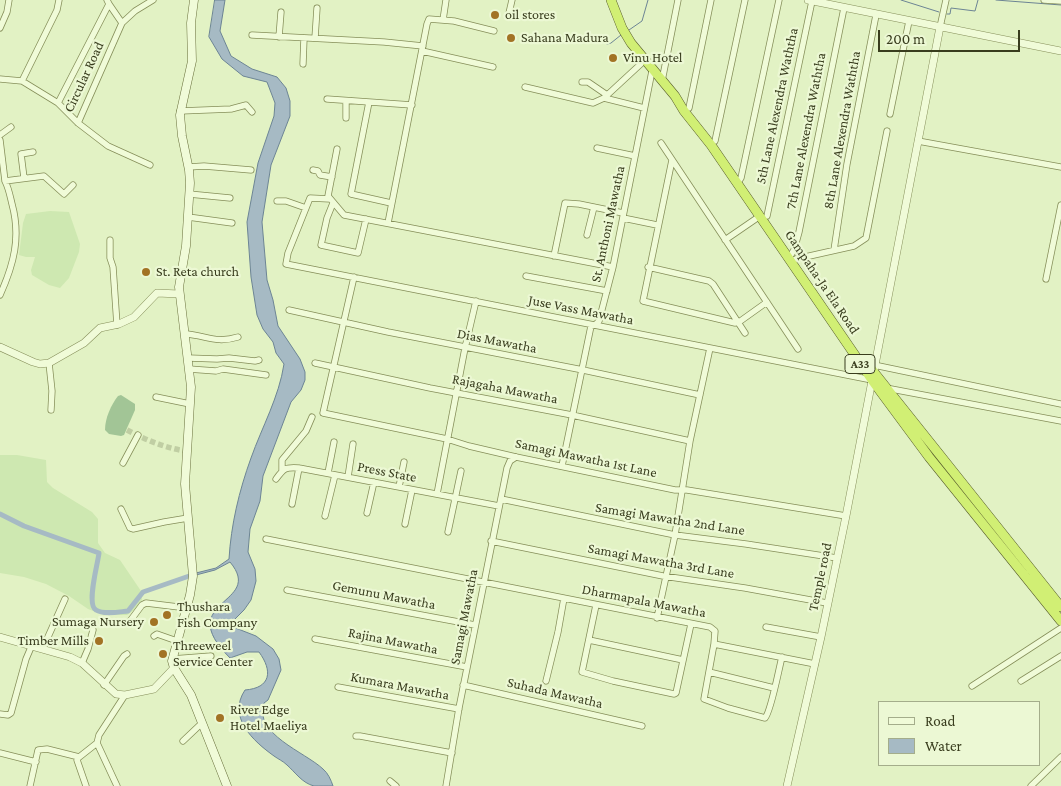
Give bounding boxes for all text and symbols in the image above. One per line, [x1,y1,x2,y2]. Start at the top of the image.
place label: oil stores [505,7,555,23]
marker: oil stores [489,9,501,21]
scale bar [881,20,1024,52]
street label: 5th Lane Alexendra Waththa [752,26,802,186]
place label: Sahana Madura [521,30,609,46]
text: 200 m [886,31,925,47]
marker: Sahana Madura [505,32,517,44]
street label: Circular Road [60,39,108,115]
place label: Vinu Hotel [623,50,682,66]
street label: 8th Lane Alexendra Waththa [820,50,864,210]
street label: 7th Lane Alexendra Waththa [783,51,829,211]
marker: Vinu Hotel [607,52,619,64]
street label: St. Anthoni Mawatha [587,164,629,284]
street label: Gampaha-Ja Ela Road [781,227,863,337]
place label: St. Reta church [156,264,239,280]
marker: St. Reta church [140,266,152,278]
street label: Juse Vass Mawatha [527,292,635,328]
street label: Dias Mawatha [456,325,538,357]
road number: A33 [845,354,875,374]
street label: Rajagaha Mawatha [451,371,559,407]
street label: Samagi Mawatha 1st Lane [514,435,658,481]
street label: Press State [356,458,418,486]
street label: Samagi Mawatha 2nd Lane [594,499,746,539]
street label: Samagi Mawatha 3rd Lane [587,540,735,582]
street label: Temple road [805,541,835,613]
street label: Samagi Mawatha [446,568,482,666]
street label: Gemunu Mawatha [331,577,437,613]
street label: Dharmapala Mawatha [581,581,707,621]
place label: Thushara Fish Company [177,599,257,632]
marker: Thushara Fish Company [161,609,173,621]
place label: Sumaga Nursery [52,614,144,630]
marker: Sumaga Nursery [148,616,160,628]
street label: Rajina Mawatha [347,624,439,658]
place label: Timber Mills [17,633,89,649]
marker: Timber Mills [93,635,105,647]
place label: Threeweel Service Center [173,638,253,670]
marker: Threeweel Service Center [157,648,169,660]
street label: Kumara Mawatha [349,668,451,704]
street label: Suhada Mawatha [505,674,605,712]
legend [878,701,1041,766]
place label: River Edge Hotel Maeliya [230,702,308,734]
marker: River Edge Hotel Maeliya [214,712,226,724]
text: Road [925,713,955,729]
text: Water [925,738,962,754]

